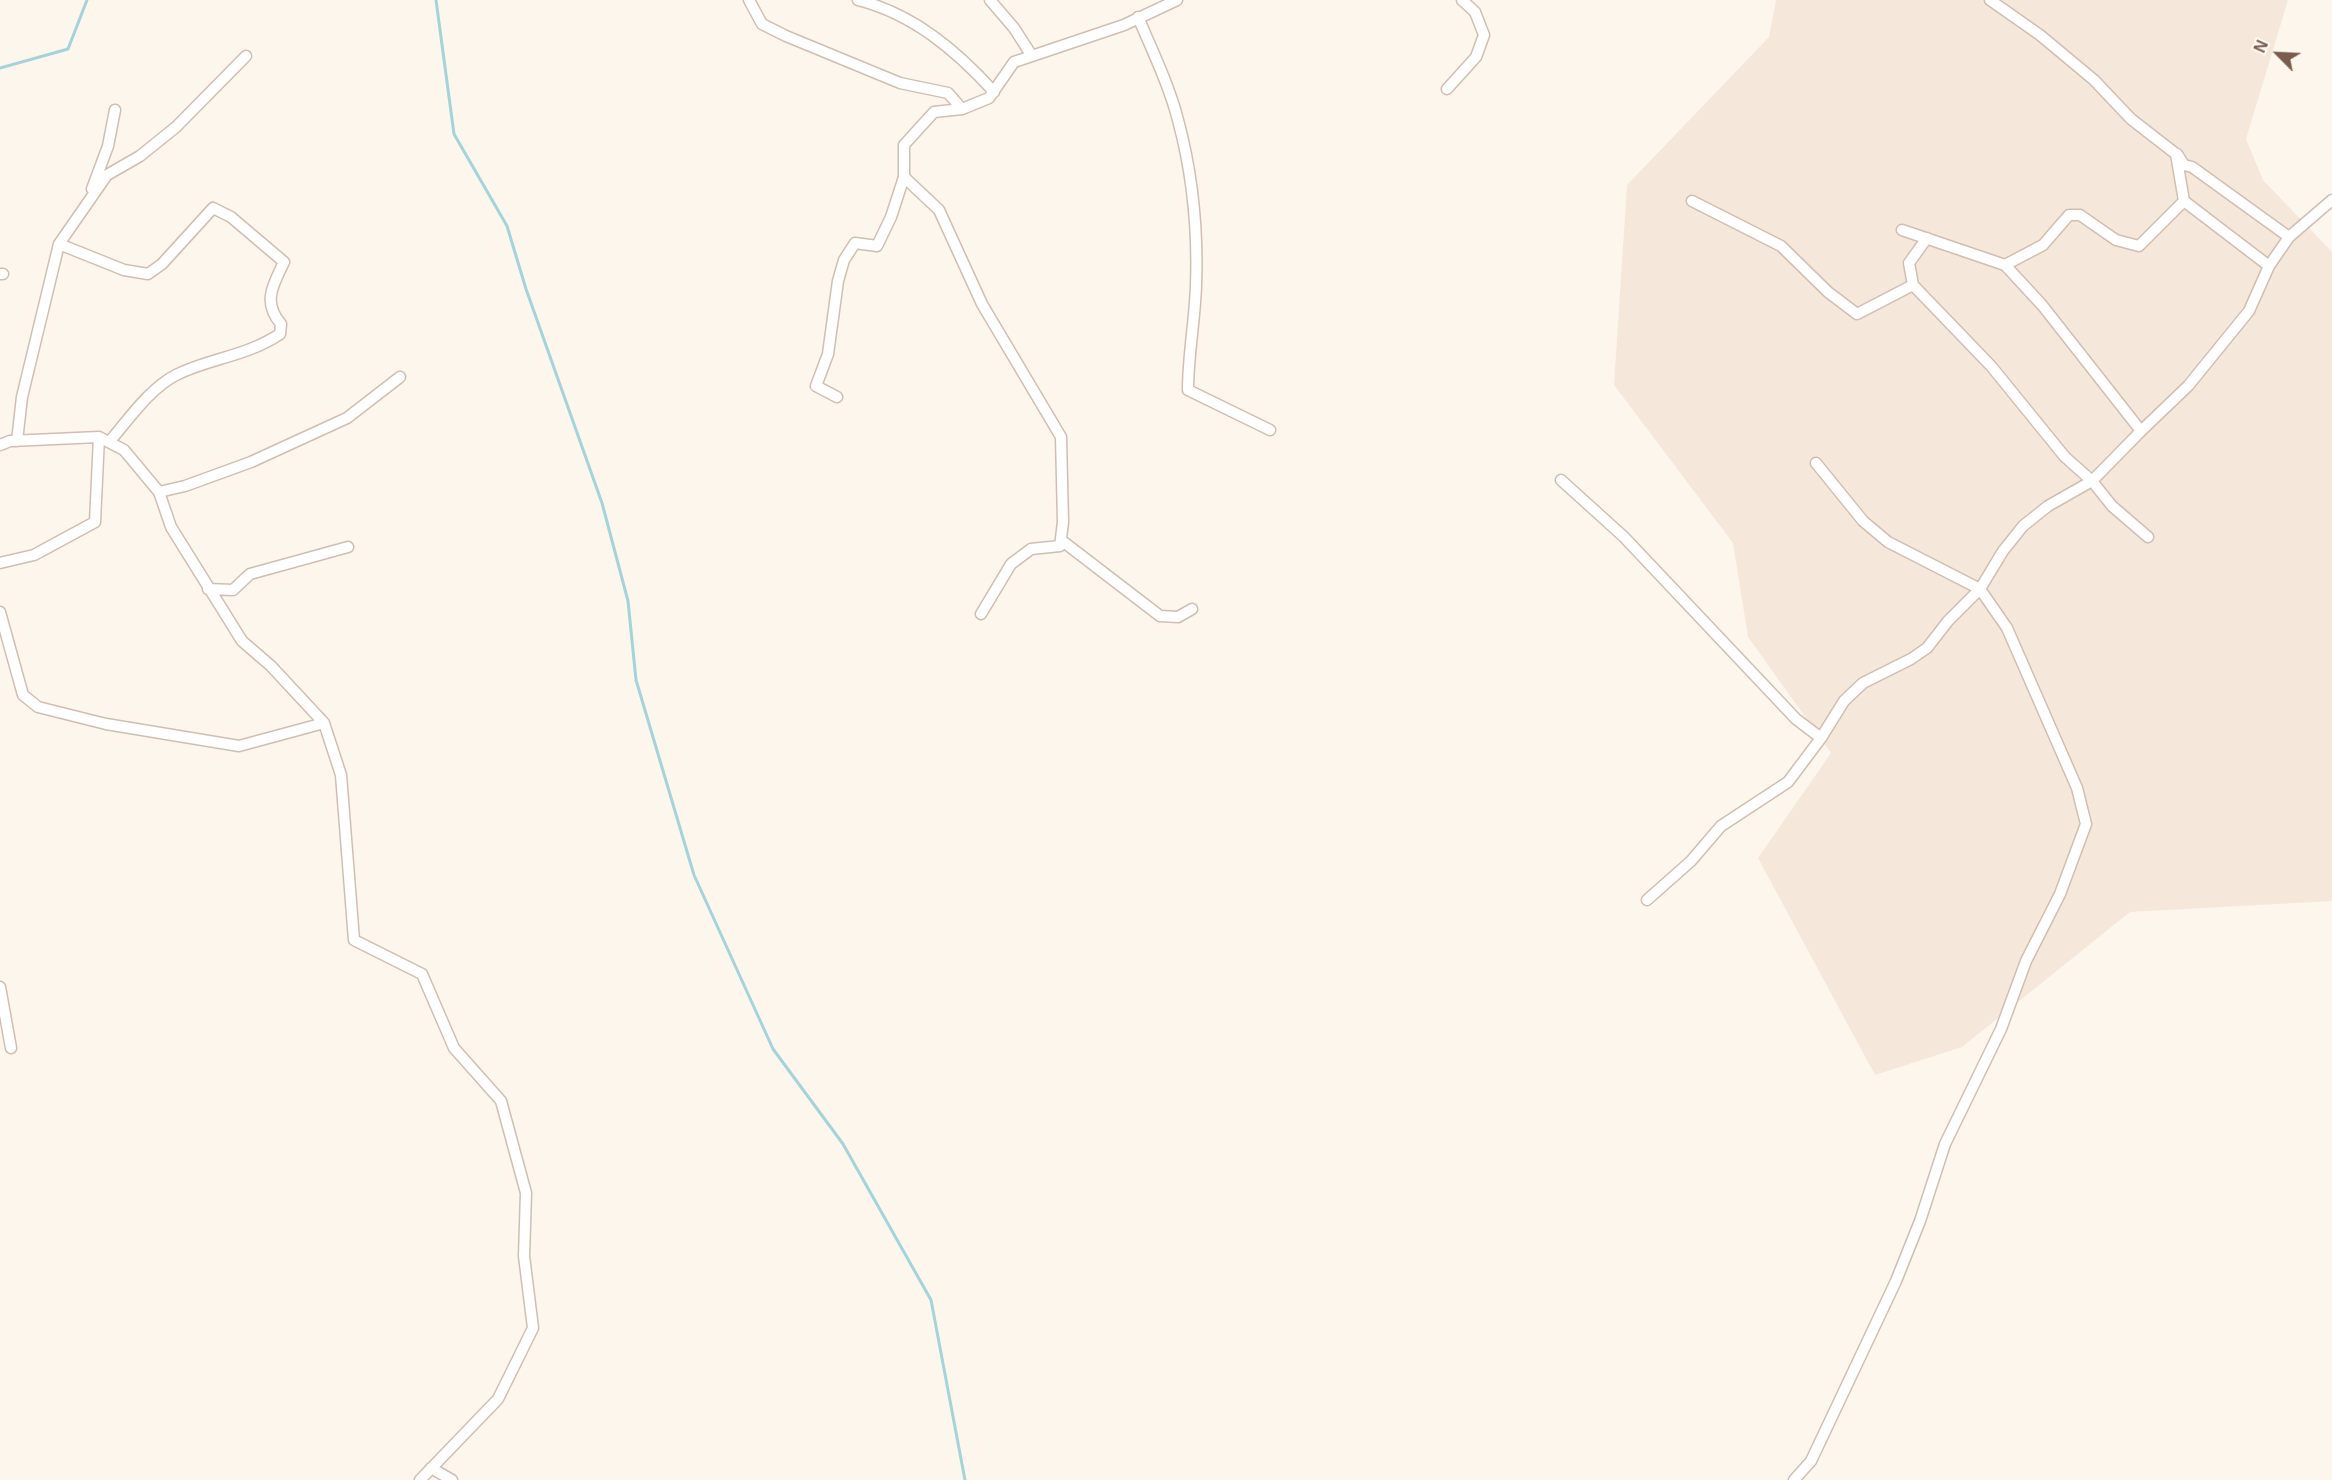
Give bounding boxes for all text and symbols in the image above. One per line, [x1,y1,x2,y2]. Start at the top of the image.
north arrow [2248,24,2308,84]
text: N [2251,38,2271,55]

